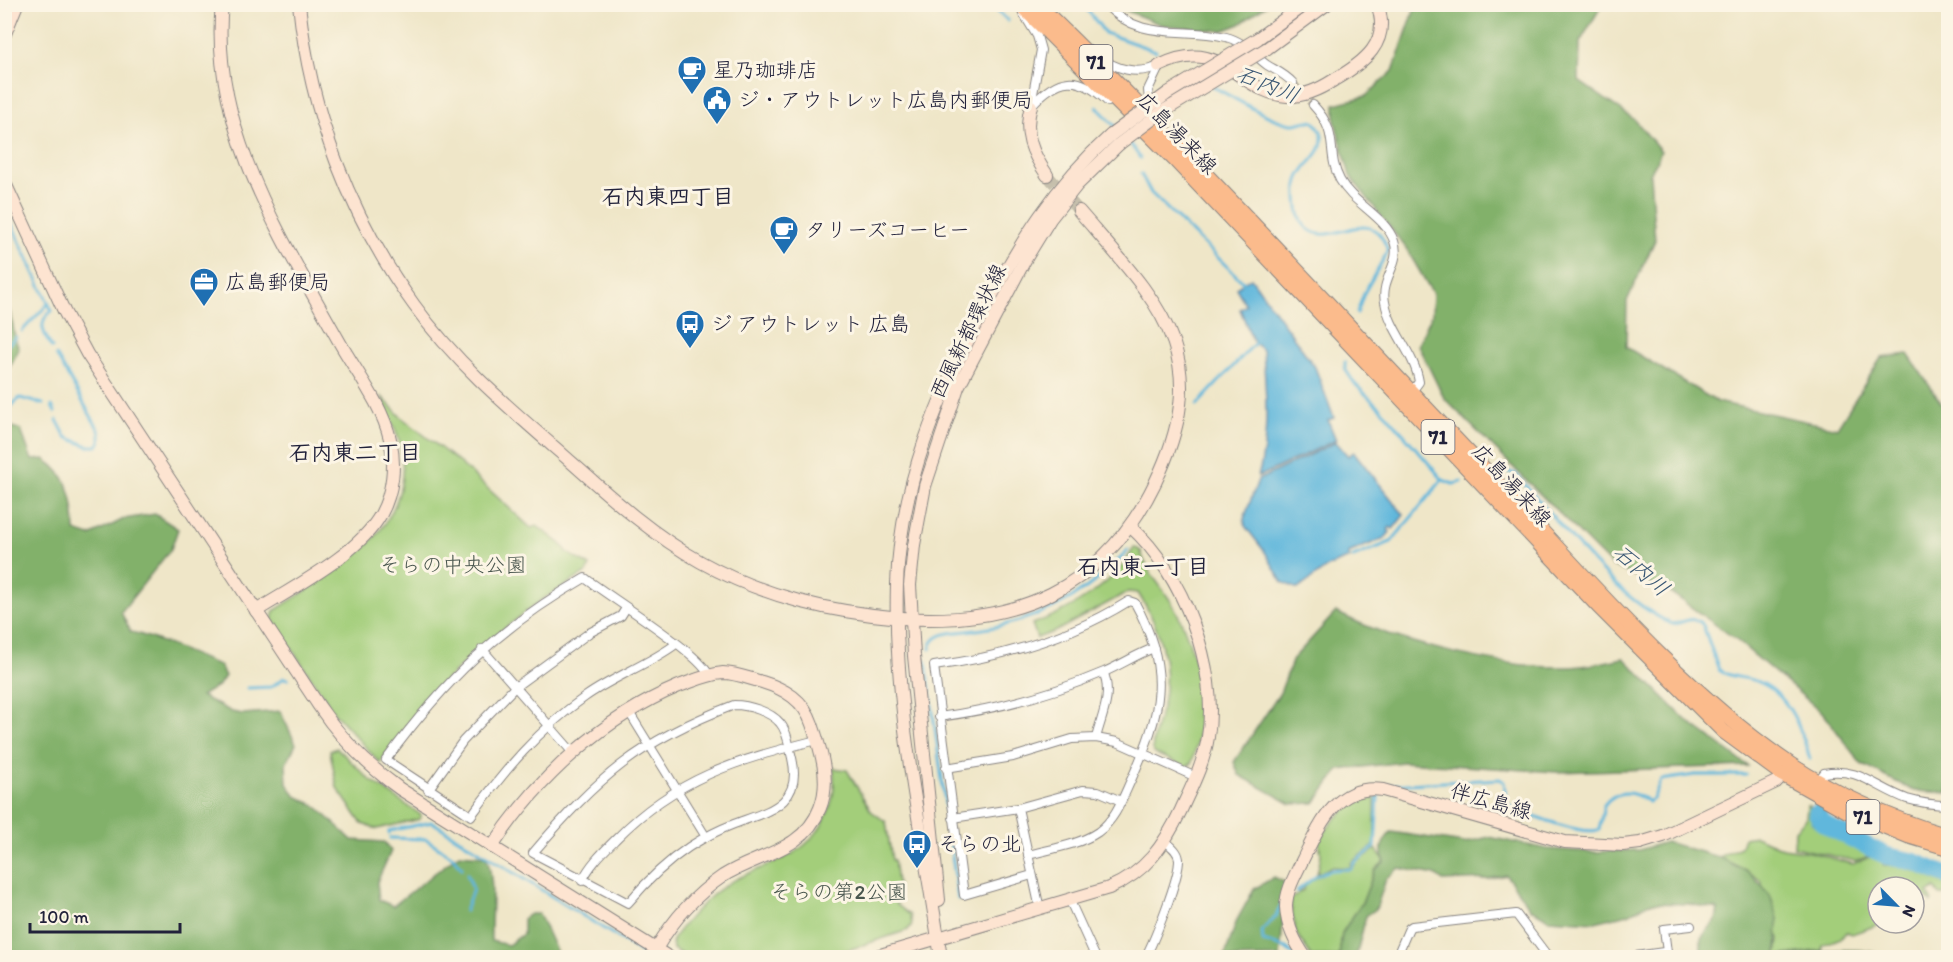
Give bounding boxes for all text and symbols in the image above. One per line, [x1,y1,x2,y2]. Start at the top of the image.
road number: 71 [1080,45,1112,79]
cafe icon: 星乃珈琲店 [676,54,708,96]
place label: 星乃珈琲店 [713,57,818,82]
water label: 石内川 [1232,60,1303,109]
public building icon: ジ・アウトレット広島内郵便局 [701,84,733,126]
street label: 広島湯来線 [1132,86,1223,179]
place label: ジ・アウトレット広島内郵便局 [738,87,1033,112]
district label: 石内東四丁目 [602,183,734,210]
cafe icon: タリーズコーヒー [768,214,800,256]
place label: タリーズコーヒー [805,217,970,242]
street label: 西風新都環状線 [924,259,1011,402]
office icon: 広島郵便局 [188,266,220,308]
place label: 広島郵便局 [225,269,330,294]
bus stop icon: ジ アウトレット 広島 [674,308,706,350]
place label: ジ アウトレット 広島 [711,311,910,336]
road number: 71 [1422,420,1454,454]
street label: 広島湯来線 [1467,438,1557,532]
district label: 石内東二丁目 [289,439,421,466]
water label: 石内川 [1608,539,1675,602]
park label: そらの中央公園 [380,552,527,577]
district label: 石内東一丁目 [1077,553,1209,580]
street label: 伴広島線 [1447,777,1535,824]
road number: 71 [1846,800,1880,834]
bus stop icon: そらの北 [901,828,933,870]
place label: そらの北 [938,831,1022,856]
north arrow [1866,875,1926,935]
park label: そらの第2公園 [770,879,908,904]
scale bar [30,896,180,934]
text: N [1898,902,1920,920]
text: 100 m [39,906,89,928]

